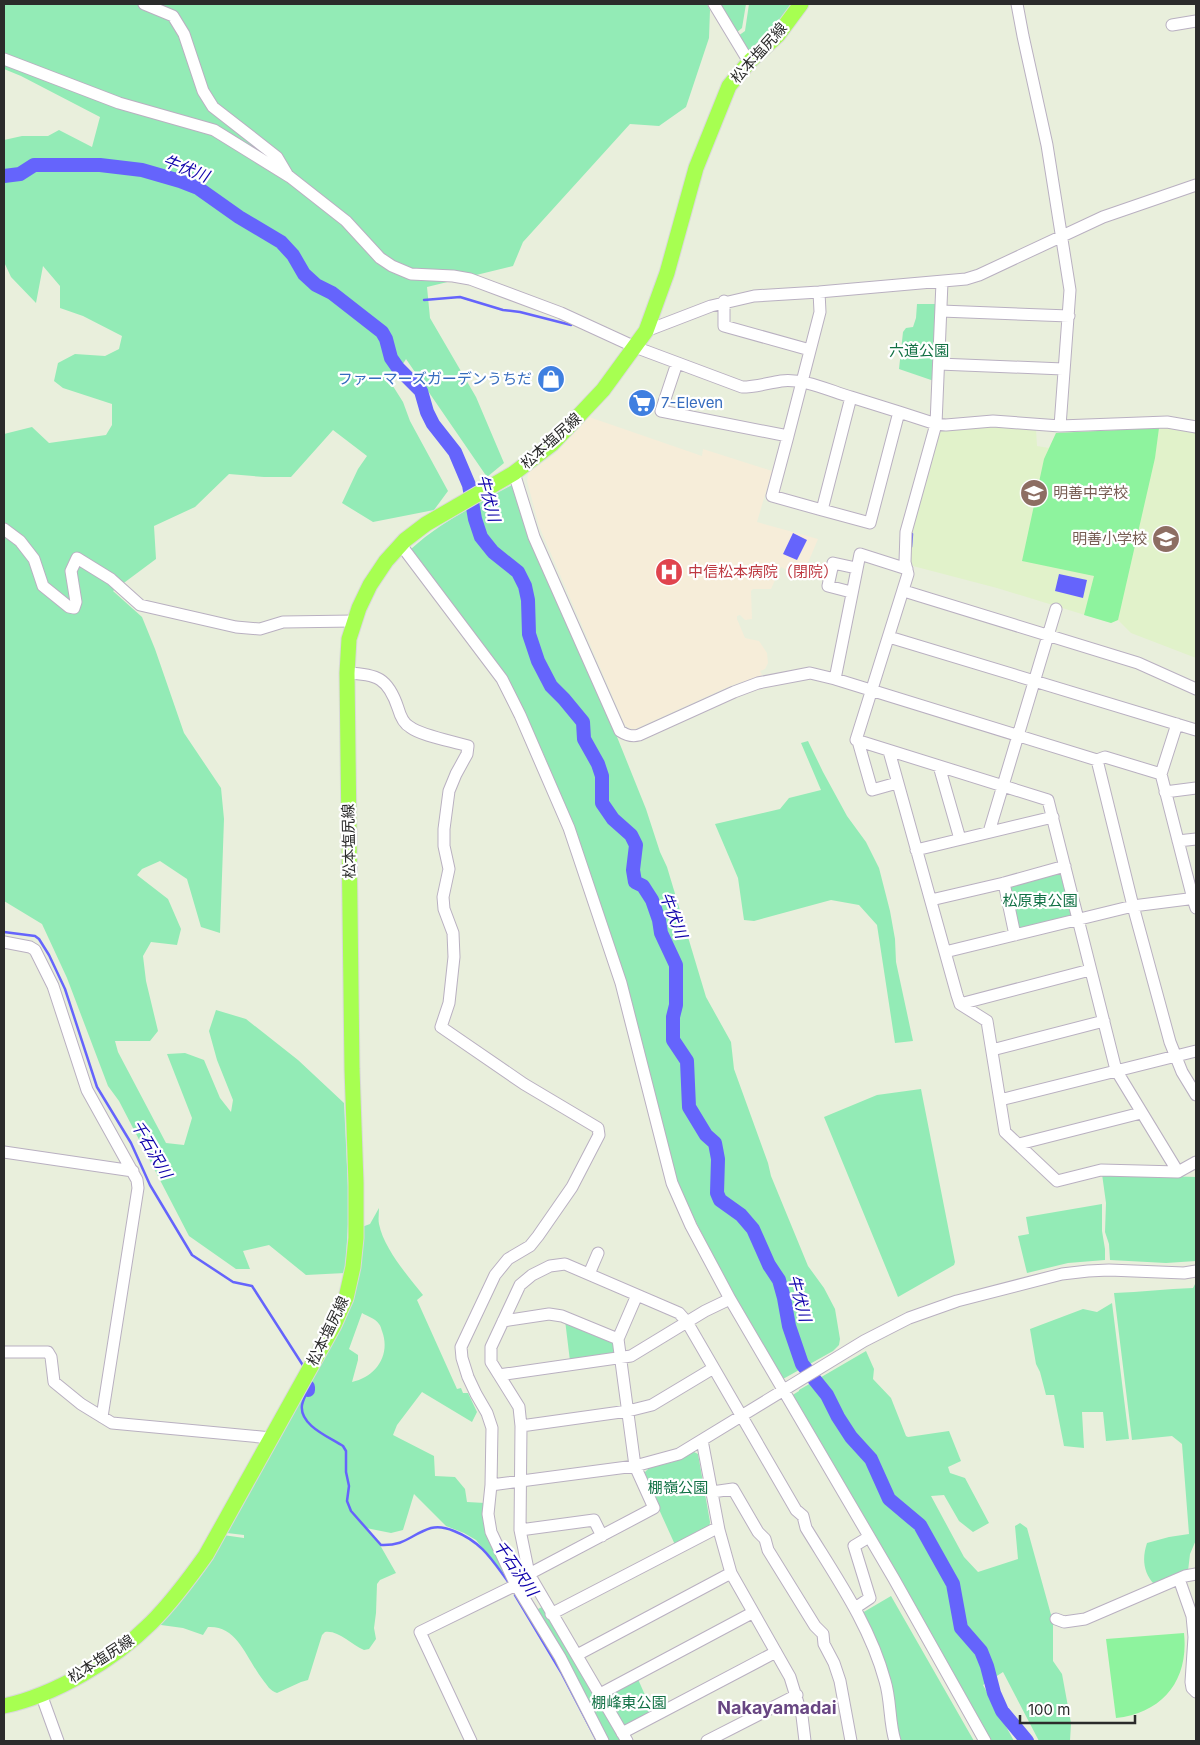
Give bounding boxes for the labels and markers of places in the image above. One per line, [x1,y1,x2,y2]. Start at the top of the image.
shop icon: ファーマーズガーデンうちだ [536,364,566,394]
place label: ファーマーズガーデンうちだ [338,369,532,388]
supermarket icon: 7-Eleven [627,388,657,418]
place label: 7-Eleven [661,393,723,412]
school or university icon: 明善中学校 [1019,478,1049,508]
place label: 明善中学校 [1053,483,1128,502]
school or university icon: 明善小学校 [1151,524,1181,554]
place label: 明善小学校 [1072,529,1147,548]
hospital icon: 中信松本病院（閉院） [654,557,684,587]
place label: 中信松本病院（閉院） [688,562,838,581]

